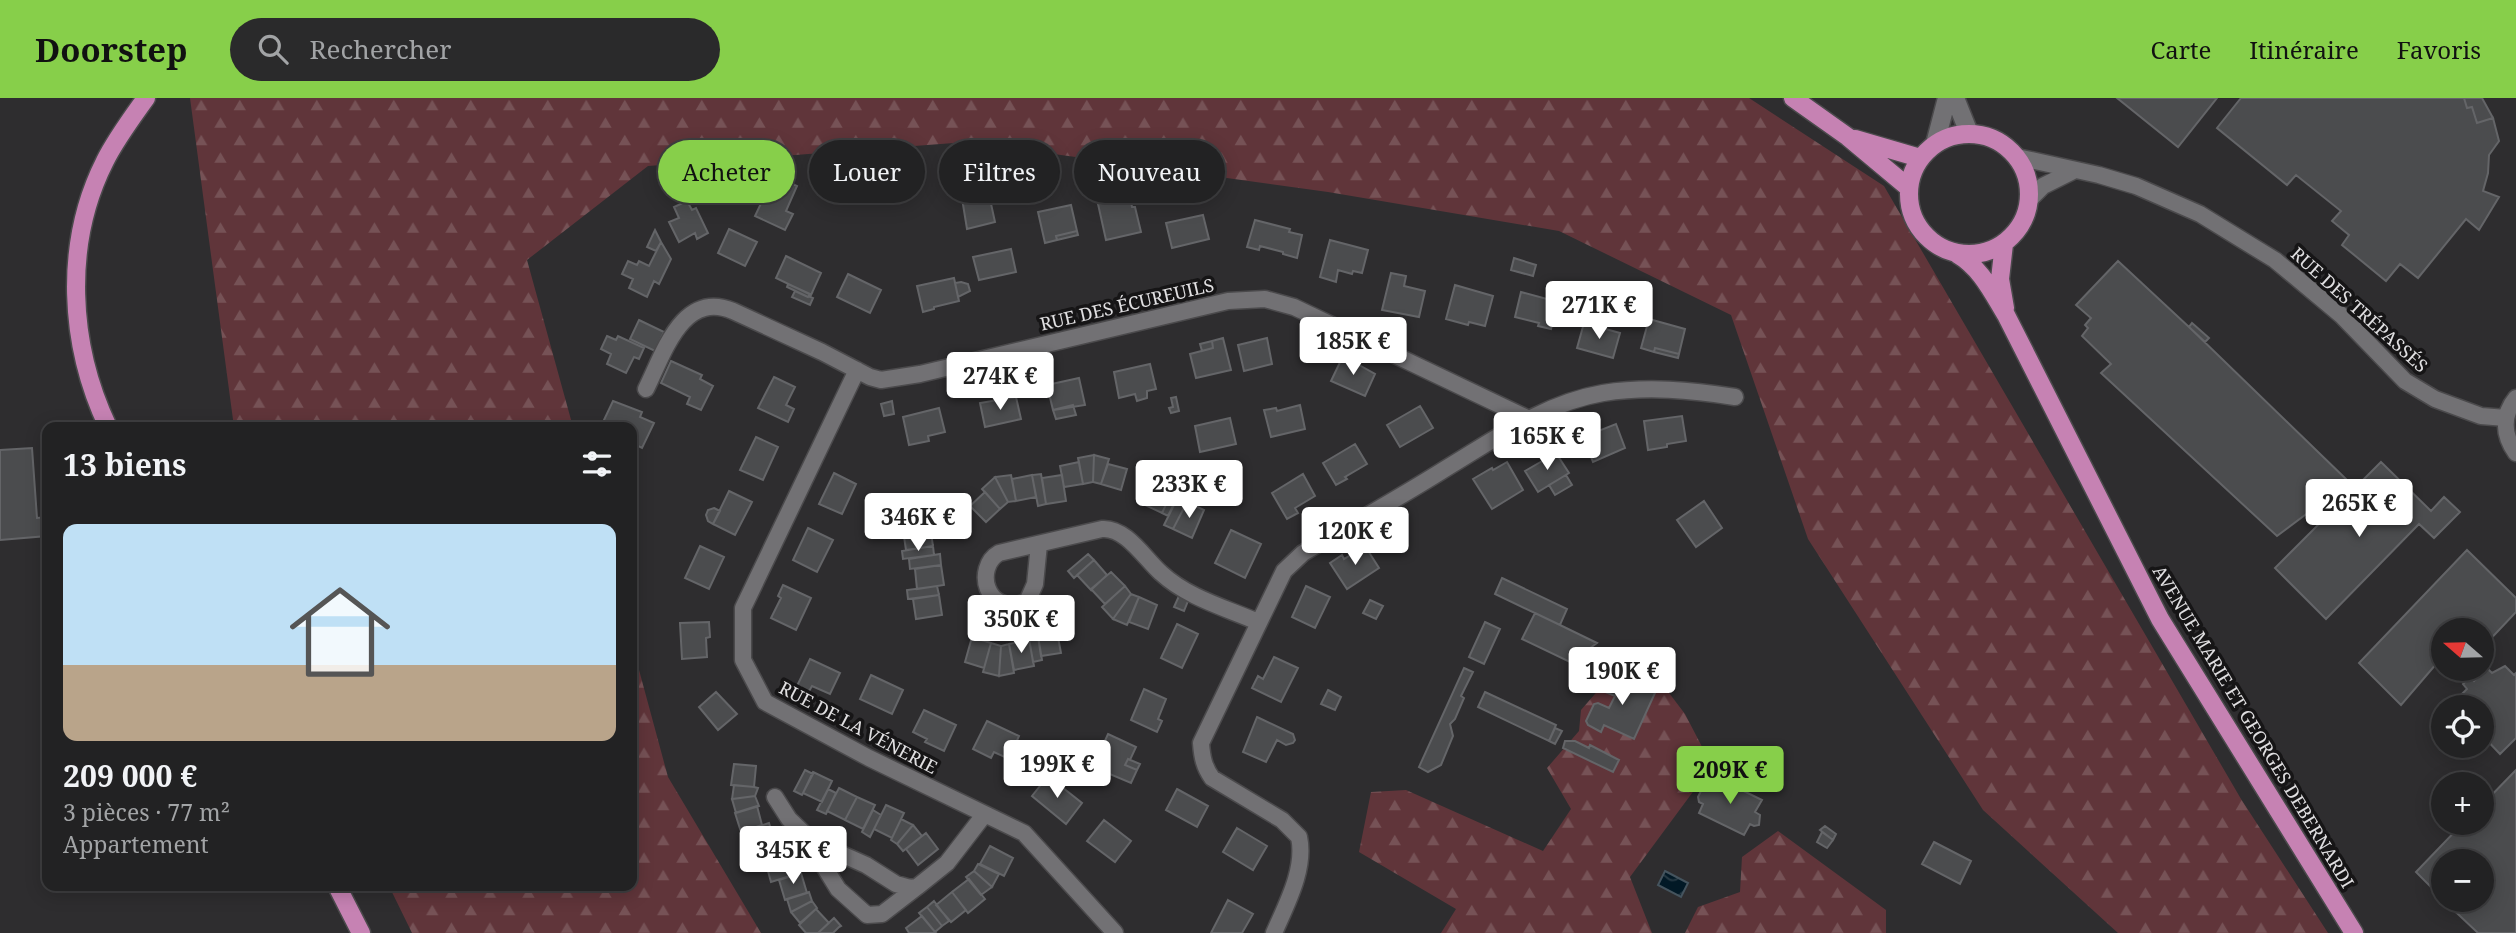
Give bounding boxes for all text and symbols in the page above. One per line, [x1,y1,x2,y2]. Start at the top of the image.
search box [230,18,720,81]
text: Doorstep [35,27,188,72]
icon: search [254,30,292,68]
text: Rechercher [310,31,451,67]
text: Carte [2150,33,2211,66]
text: Itinéraire [2249,33,2359,66]
text: Favoris [2397,33,2481,66]
chip: Acheter [658,140,795,203]
chip: Louer [809,140,925,203]
chip: Filtres [939,140,1060,203]
chip: Nouveau [1074,140,1225,203]
street label: RUE DES TRÉPASSÉS [2286,241,2433,377]
street label: RUE DES ÉCUREUILS [1037,272,1216,336]
pin: 271K € [1542,282,1656,341]
text: 271K € [1562,288,1636,320]
pin: 185K € [1296,317,1410,377]
text: 185K € [1316,324,1390,356]
pin: 274K € [943,352,1057,412]
text: 274K € [963,359,1037,391]
pin: 165K € [1490,412,1604,472]
text: 165K € [1510,419,1584,451]
text: 13 biens [63,444,186,485]
icon: filters [578,445,616,483]
pin: 233K € [1132,460,1246,520]
text: 233K € [1152,467,1226,499]
pin: 265K € [2302,480,2416,539]
text: 265K € [2322,486,2396,518]
pin: 346K € [861,494,975,553]
text: 346K € [881,500,955,532]
pin: 120K € [1298,508,1412,567]
text: 120K € [1318,514,1392,546]
street label: AVENUE MARIE ET GEORGES DEBERNARDI [2148,561,2360,892]
icon: home [277,569,403,695]
pin: 350K € [964,596,1078,655]
text: 350K € [984,602,1058,634]
north arrow [2431,618,2494,681]
map controls [2431,618,2494,912]
pin: 190K € [1565,648,1679,707]
text: 190K € [1585,654,1659,686]
street label: RUE DE LA VÉNERIE [775,675,942,779]
button: locate [2431,695,2494,758]
pin: 199K € [1000,740,1114,800]
pin: 209K € [1673,746,1787,806]
text: 199K € [1020,747,1094,779]
text: 209K € [1693,753,1767,785]
text: 209 000 € [63,755,197,796]
button: + [2431,772,2494,835]
text: 3 pièces · 77 m² [63,796,230,828]
pin: 345K € [736,826,850,886]
text: Appartement [63,828,209,860]
text: 345K € [756,833,830,865]
button: − [2431,849,2494,912]

